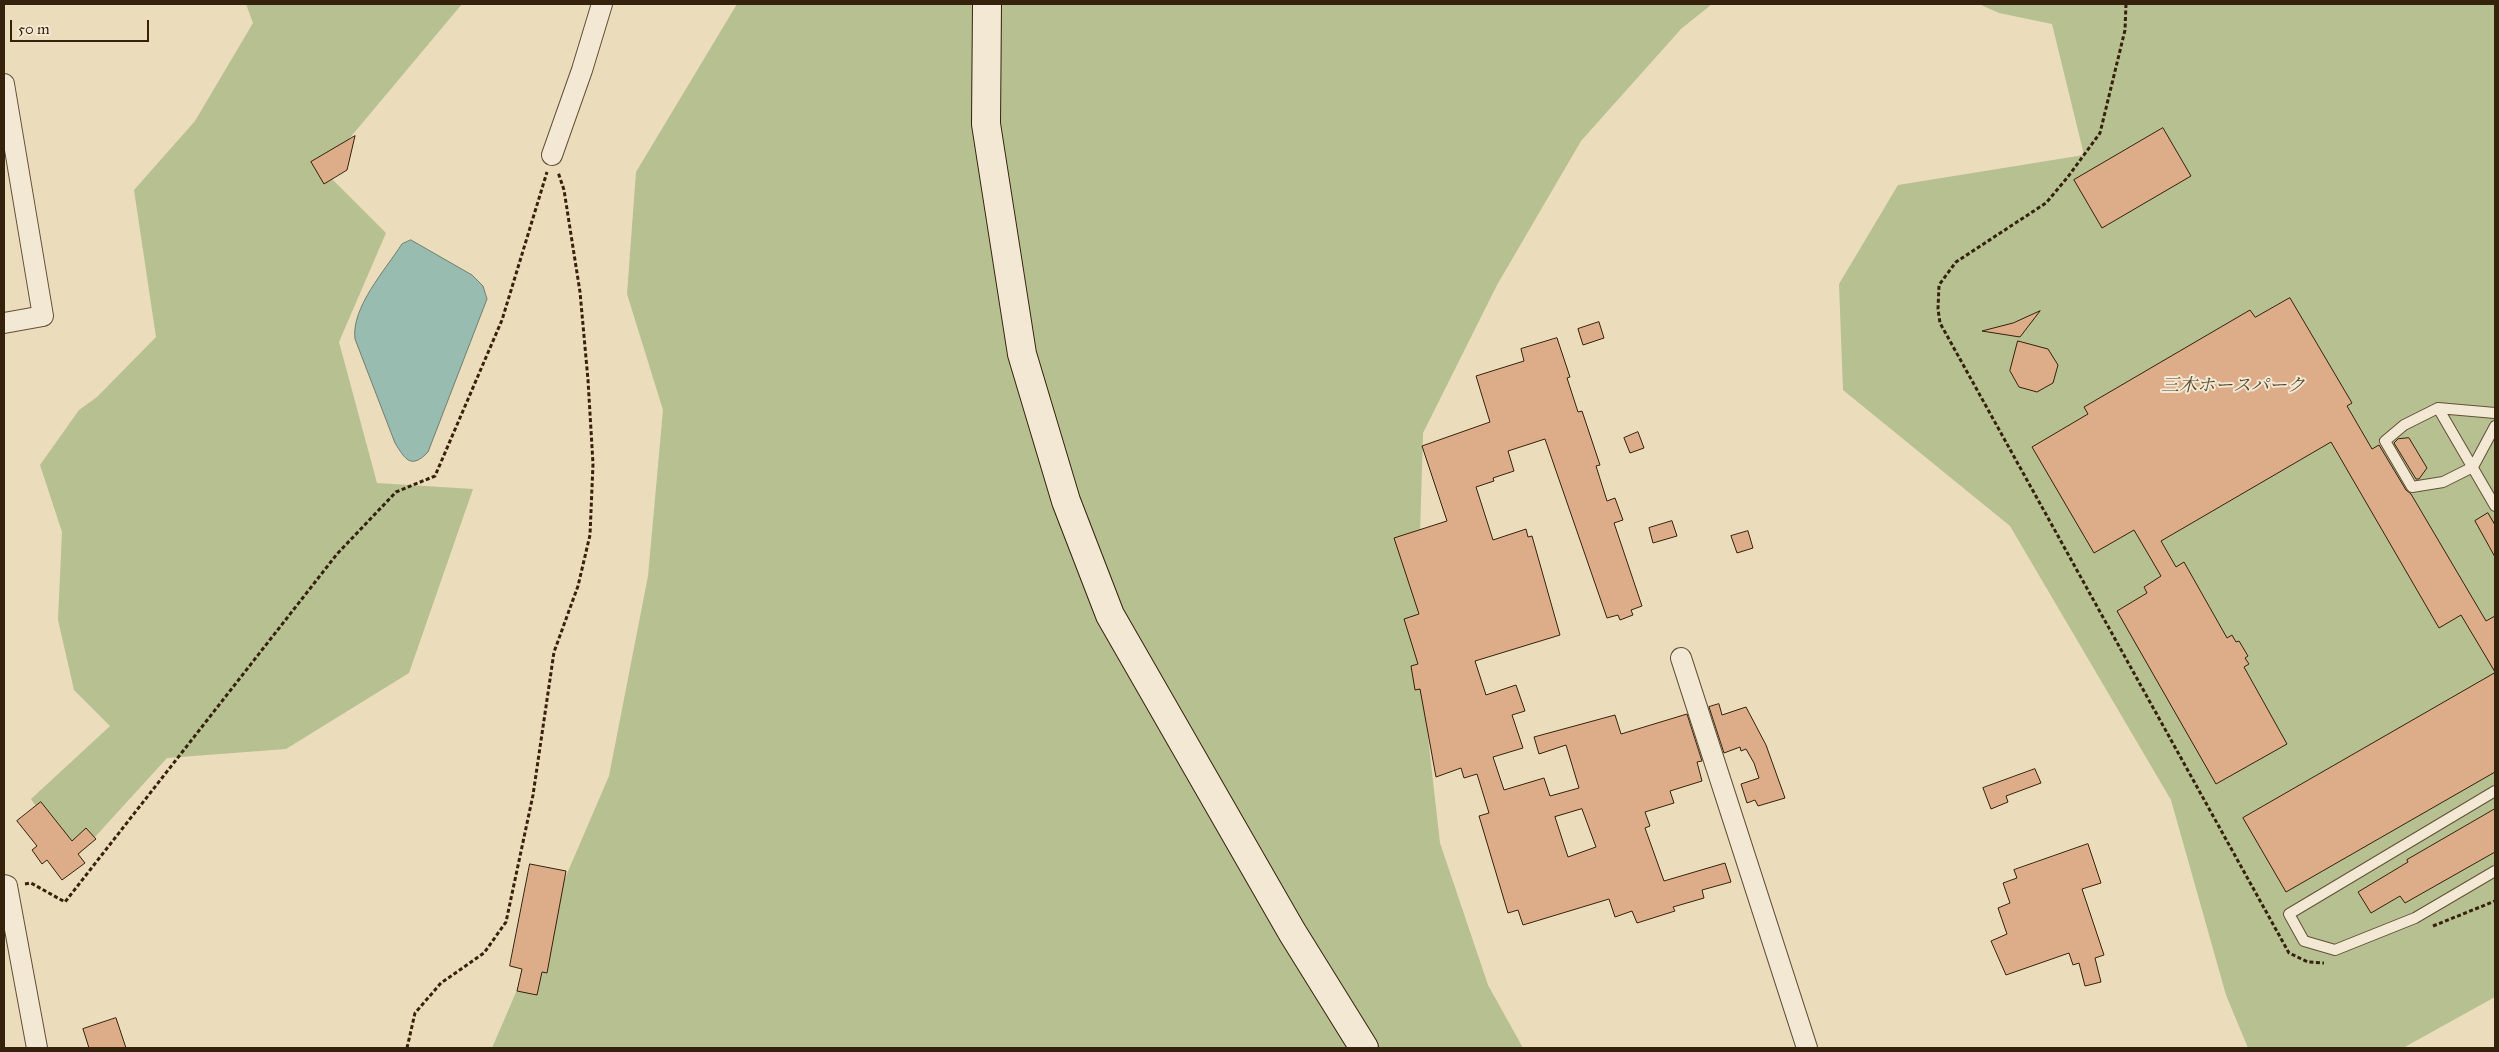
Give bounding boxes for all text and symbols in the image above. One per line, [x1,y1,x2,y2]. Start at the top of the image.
scale bar [12,10,151,42]
text: 50 m [18,20,50,38]
park label: 三木ホースパーク [2161,376,2305,398]

